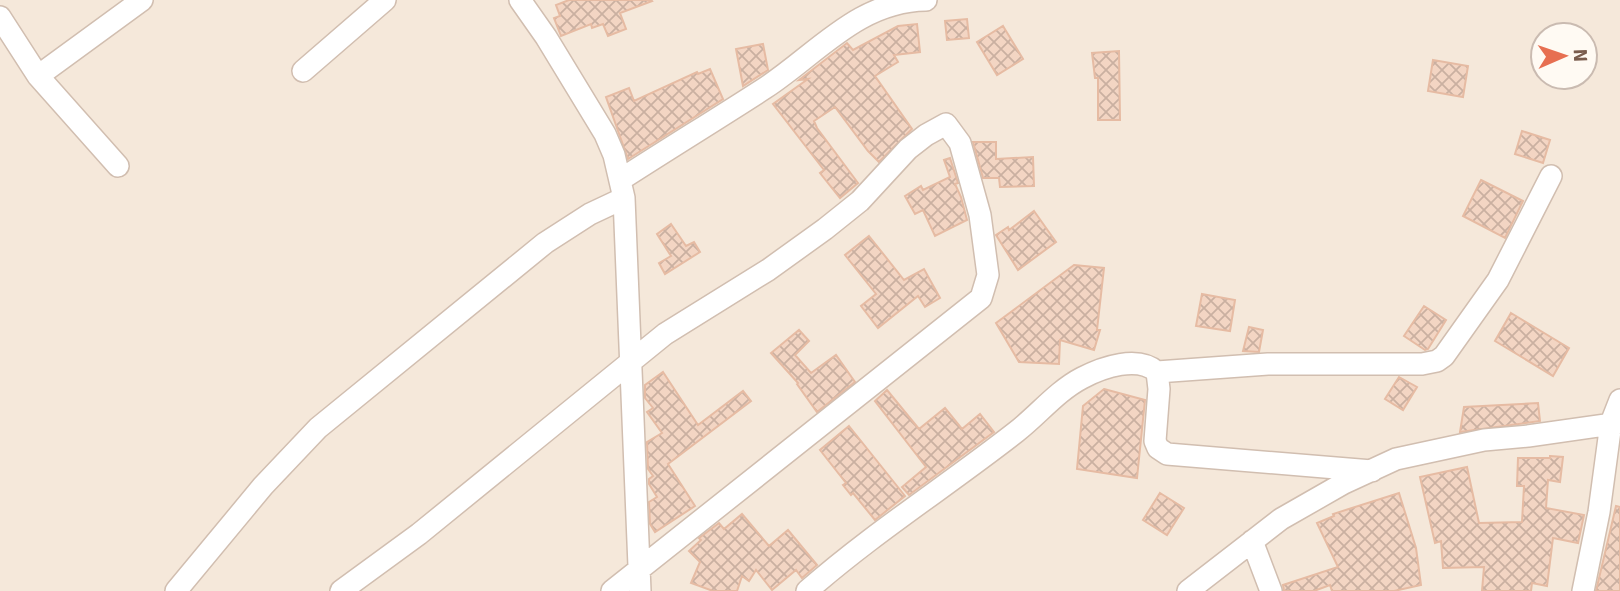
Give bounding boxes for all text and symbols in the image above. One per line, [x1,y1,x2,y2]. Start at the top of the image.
north arrow [1529,21,1599,91]
text: N [1568,48,1592,62]

